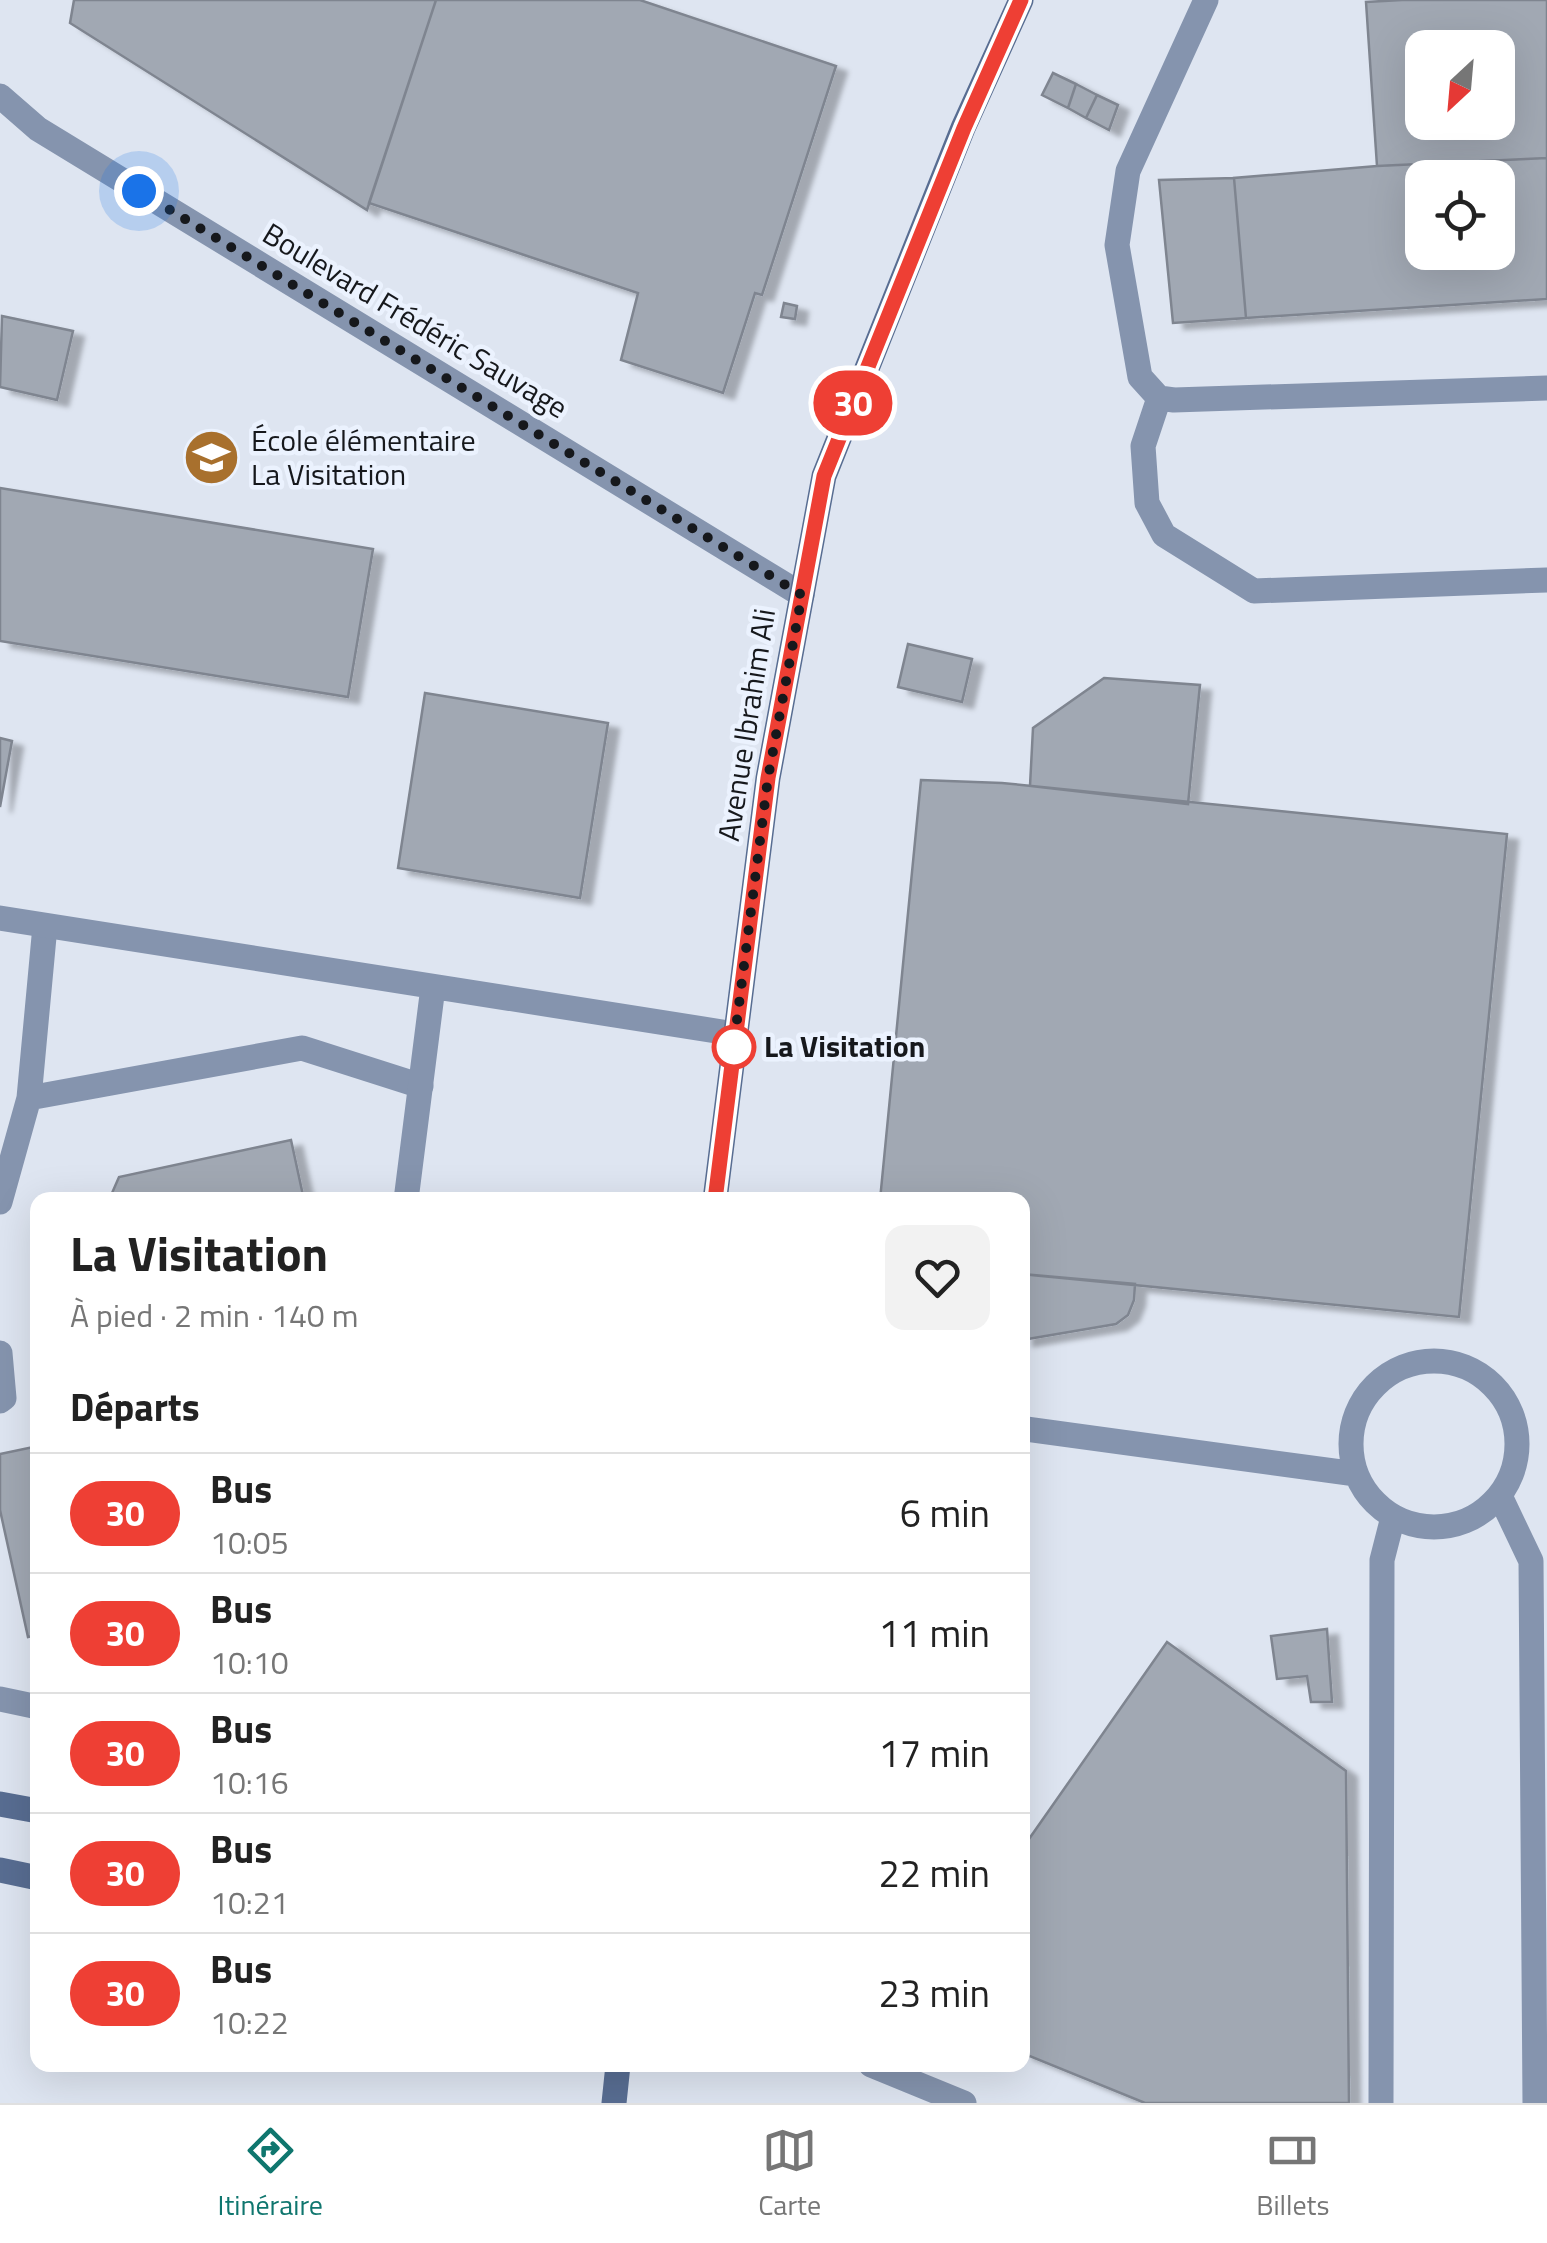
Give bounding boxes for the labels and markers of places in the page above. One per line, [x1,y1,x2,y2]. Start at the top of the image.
place label: École élémentaire La Visitation [251,417,476,497]
school or university icon: École élémentaire La Visitation [182,428,242,488]
place label: La Visitation [764,1023,925,1069]
marker: La Visitation [713,1026,755,1068]

